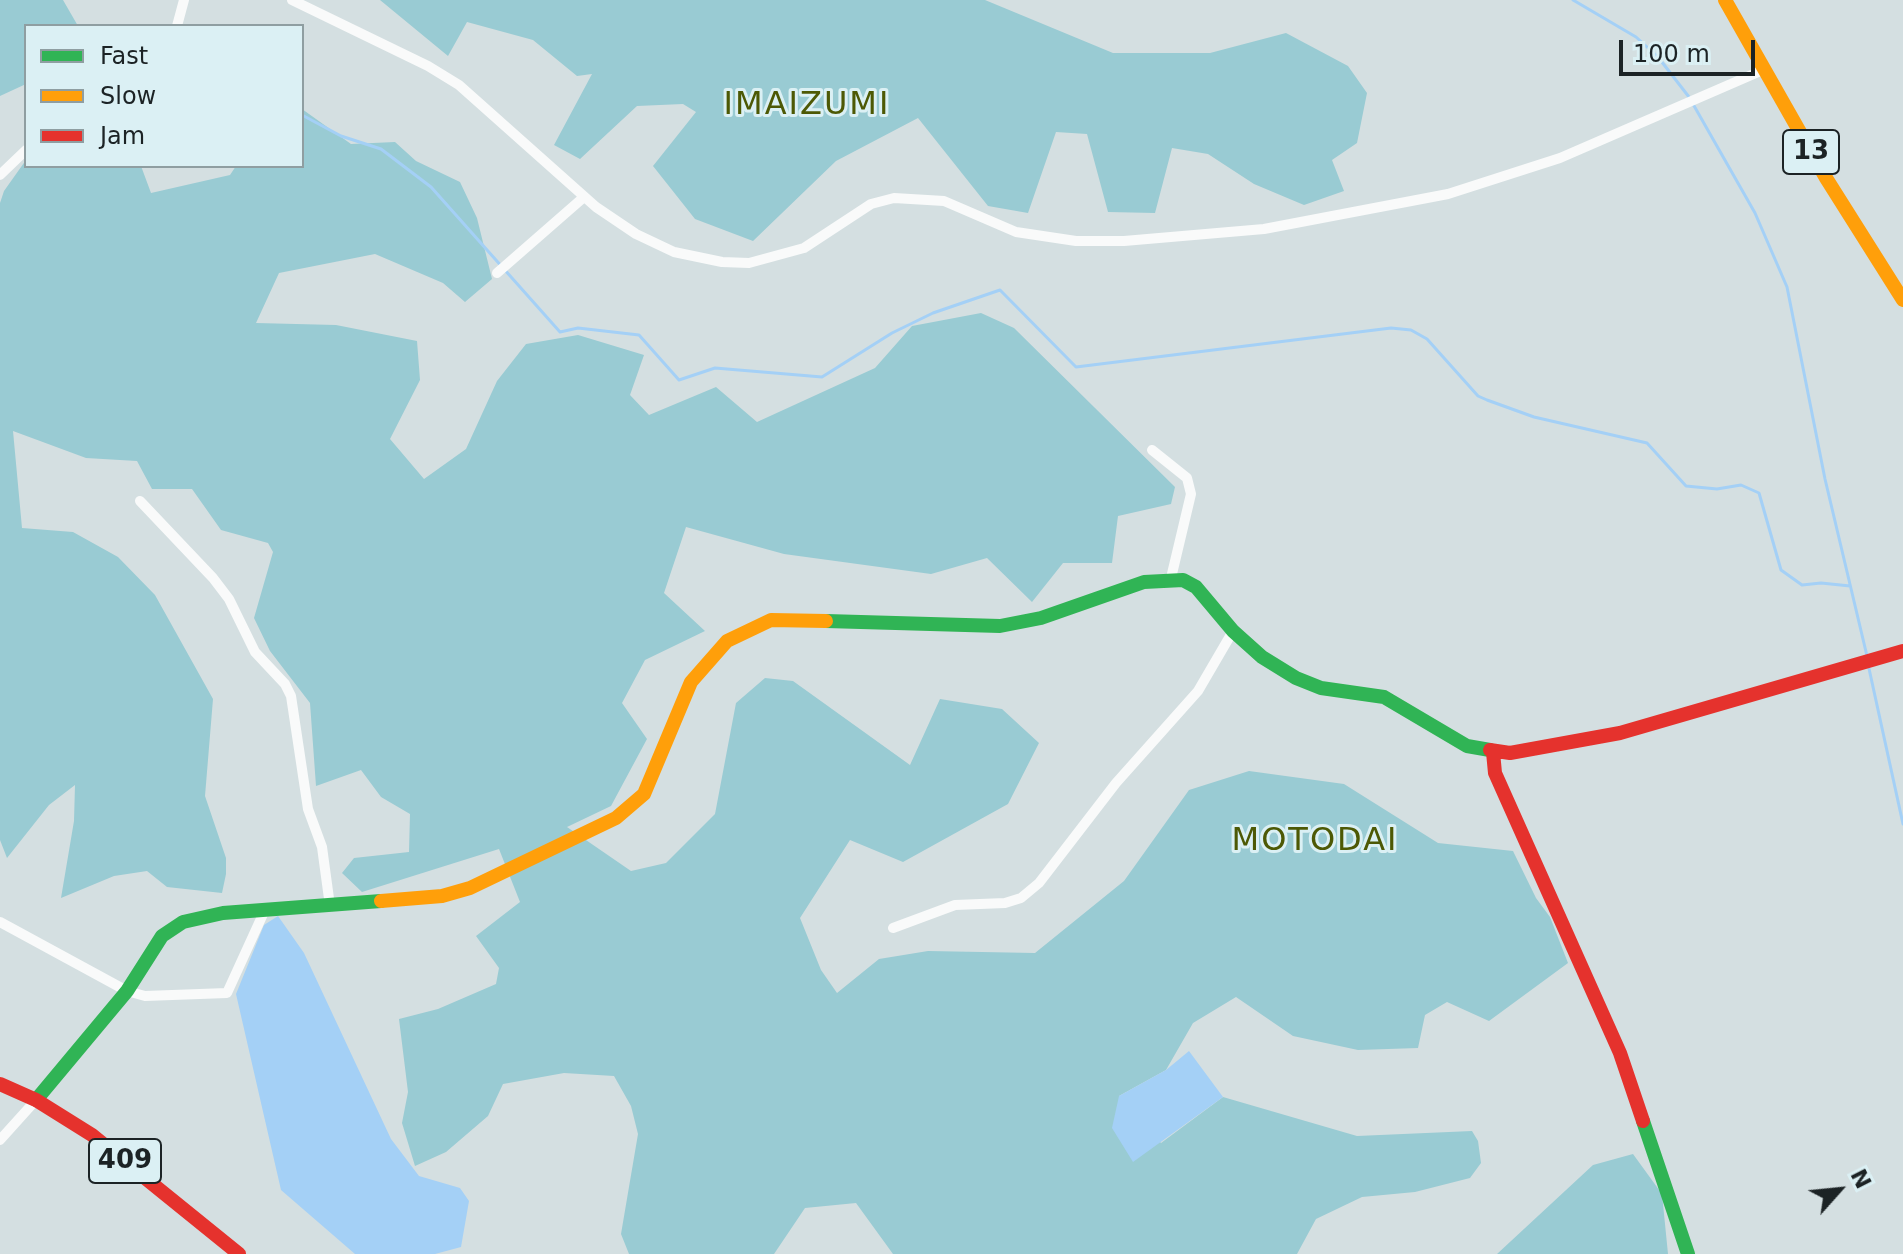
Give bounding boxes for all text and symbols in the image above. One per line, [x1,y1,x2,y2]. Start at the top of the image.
legend [24,24,304,168]
scale bar [1623,24,1759,74]
text: 100 m [1633,40,1710,68]
text: Fast [100,42,148,70]
text: Slow [100,82,156,110]
district label: IMAIZUMI [724,87,890,125]
text: Jam [100,122,145,150]
road number: 13 [1783,130,1839,174]
district label: MOTODAI [1232,823,1398,861]
road number: 409 [89,1139,161,1183]
north arrow [1799,1150,1879,1230]
text: N [1846,1165,1876,1193]

